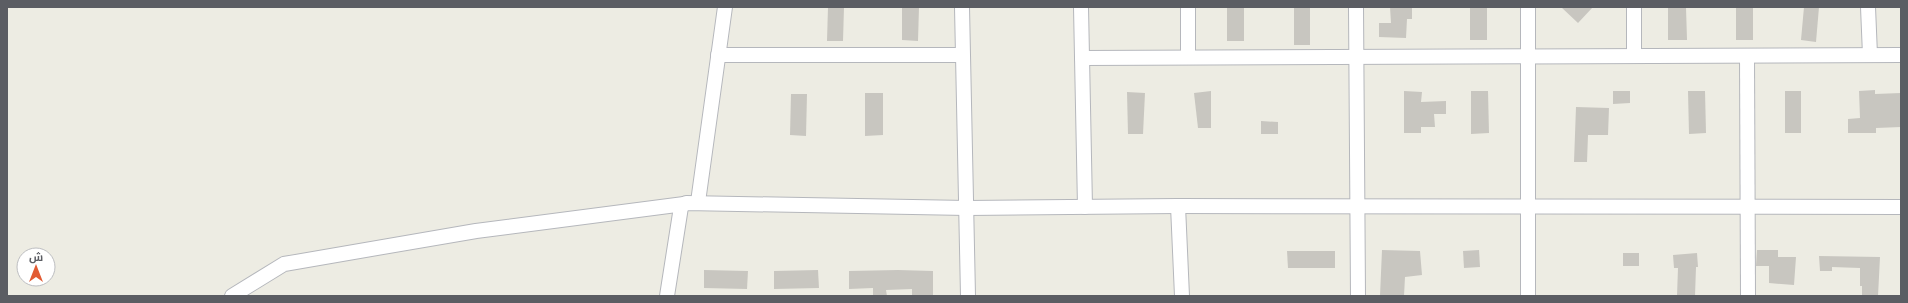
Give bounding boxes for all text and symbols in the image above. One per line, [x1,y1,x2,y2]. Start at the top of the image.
north arrow [16,247,56,287]
text: ش [29,249,43,265]

